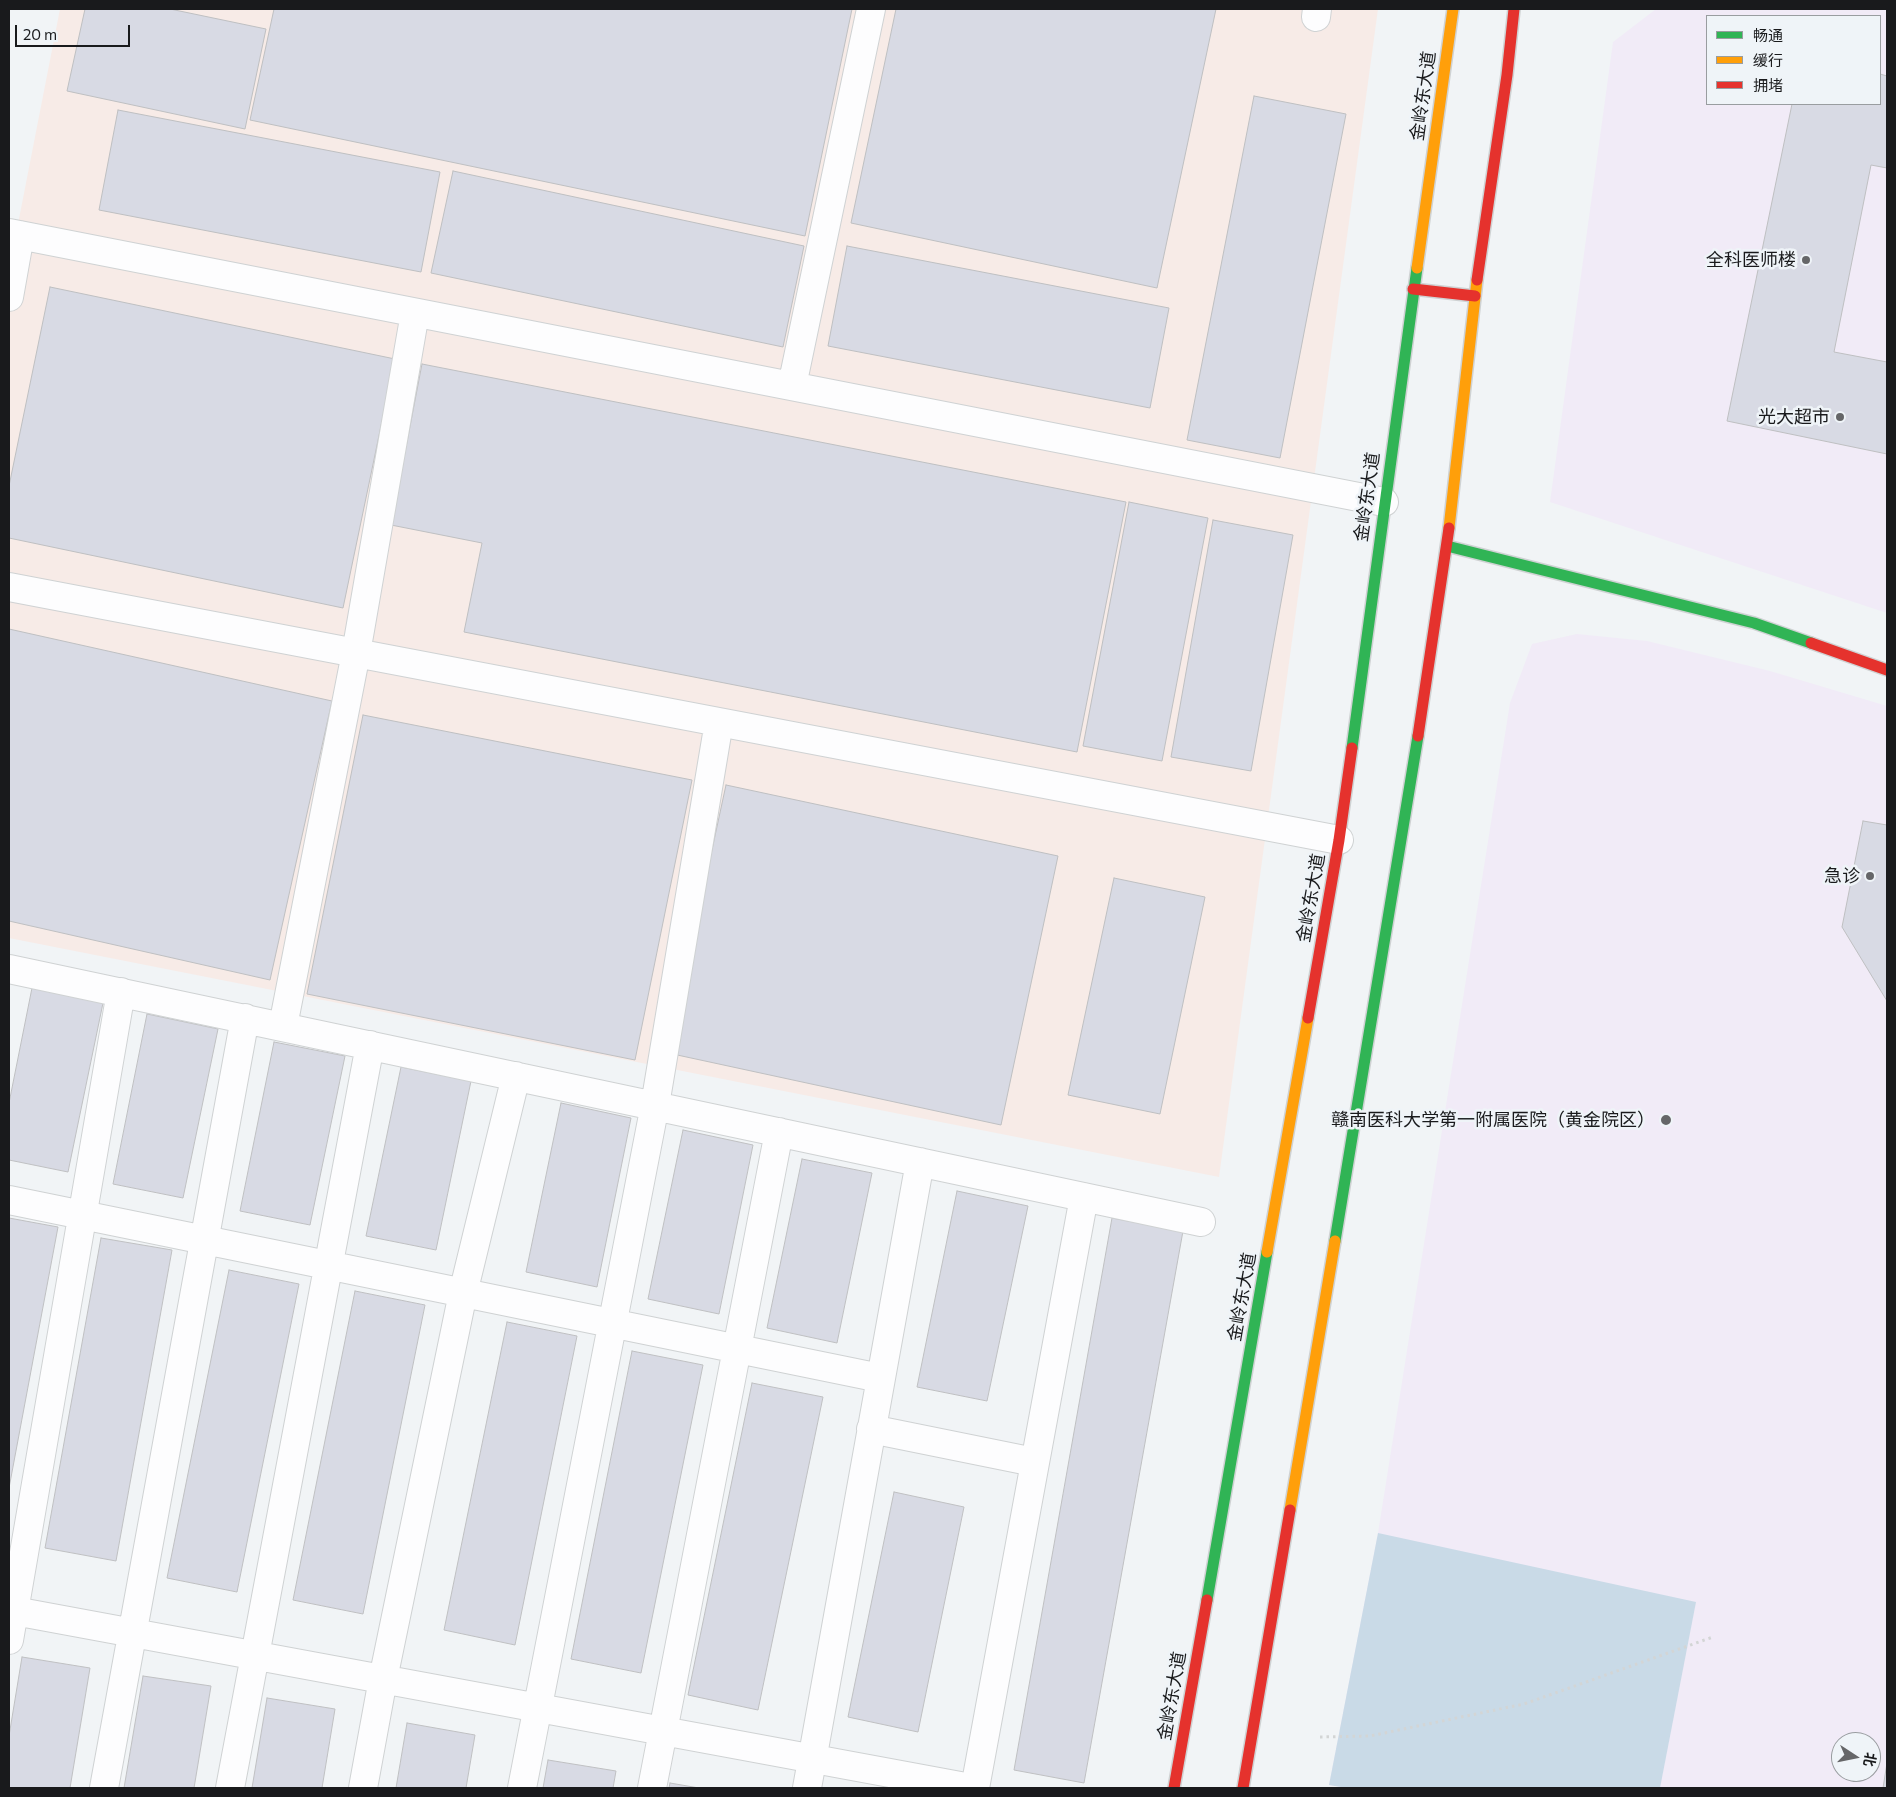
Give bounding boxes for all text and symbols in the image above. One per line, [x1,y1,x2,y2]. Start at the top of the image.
scale bar [18,15,132,47]
legend [1706,15,1881,105]
text: 20 m [23,25,57,43]
text: 畅通 [1753,26,1783,44]
street label: 金岭东大道 [1406,50,1440,142]
text: 缓行 [1753,51,1783,69]
text: 拥堵 [1753,76,1783,94]
place label: 全科医师楼 [1706,249,1796,271]
marker: 全科医师楼 [1800,254,1812,266]
place label: 光大超市 [1758,406,1830,428]
marker: 光大超市 [1834,411,1846,423]
street label: 金岭东大道 [1350,451,1384,543]
street label: 金岭东大道 [1293,852,1329,944]
place label: 急诊 [1824,865,1860,887]
marker: 急诊 [1864,870,1876,882]
place label: 赣南医科大学第一附属医院（黄金院区） [1331,1109,1655,1131]
marker: 赣南医科大学第一附属医院（黄金院区） [1659,1113,1673,1127]
street label: 金岭东大道 [1224,1251,1260,1343]
street label: 金岭东大道 [1154,1650,1190,1742]
north arrow [1831,1732,1881,1782]
text: 北 [1861,1751,1880,1768]

